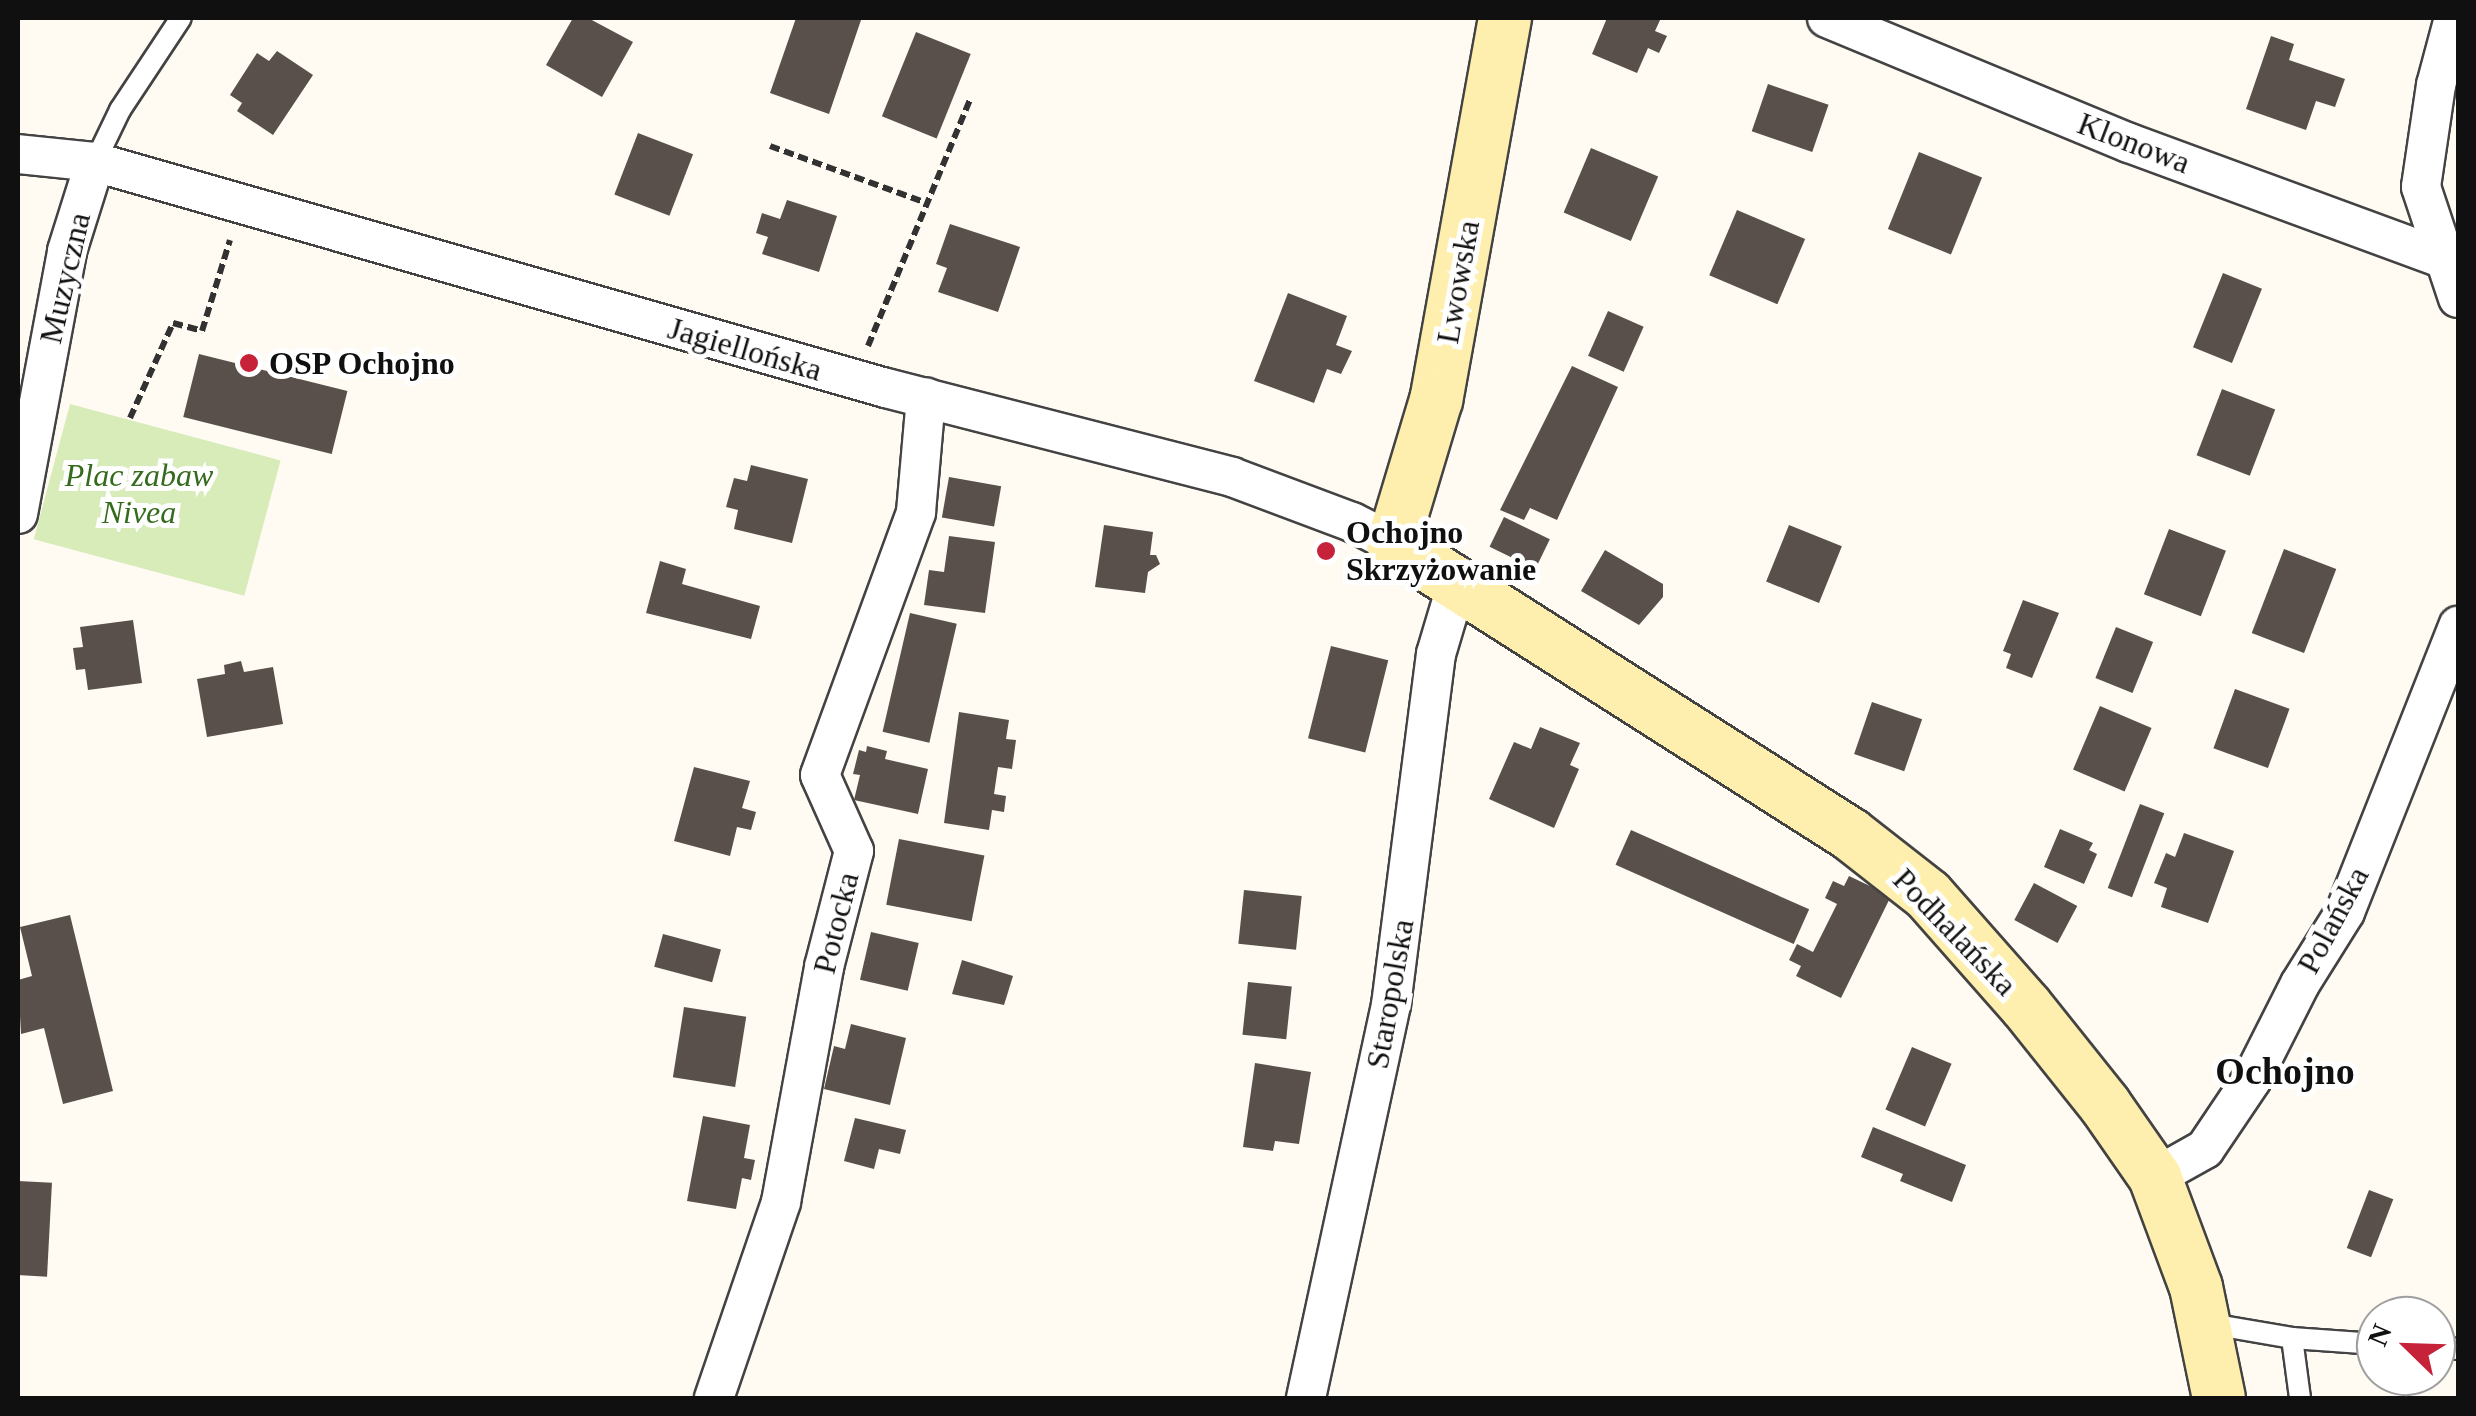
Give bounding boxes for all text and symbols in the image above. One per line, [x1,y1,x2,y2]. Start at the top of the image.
street label: Klonowa [2072,104,2196,182]
street label: Muzyczna [31,209,99,347]
street label: Lwowska [1428,217,1488,347]
street label: Jagiellońska [664,309,826,389]
place label: OSP Ochojno [269,344,457,382]
marker: OSP Ochojno [238,352,260,374]
park label: Plac zabaw Nivea [65,457,213,532]
place label: Ochojno Skrzyżowanie [1346,514,1536,589]
marker: Ochojno Skrzyżowanie [1315,540,1337,562]
street label: Podhalańska [1885,860,2025,1004]
street label: Polańska [2289,860,2377,980]
street label: Potocka [805,868,867,978]
street label: Staropolska [1358,916,1422,1072]
district label: Ochojno [2215,1049,2355,1095]
north arrow [2356,1296,2456,1396]
text: N [2362,1320,2398,1350]

